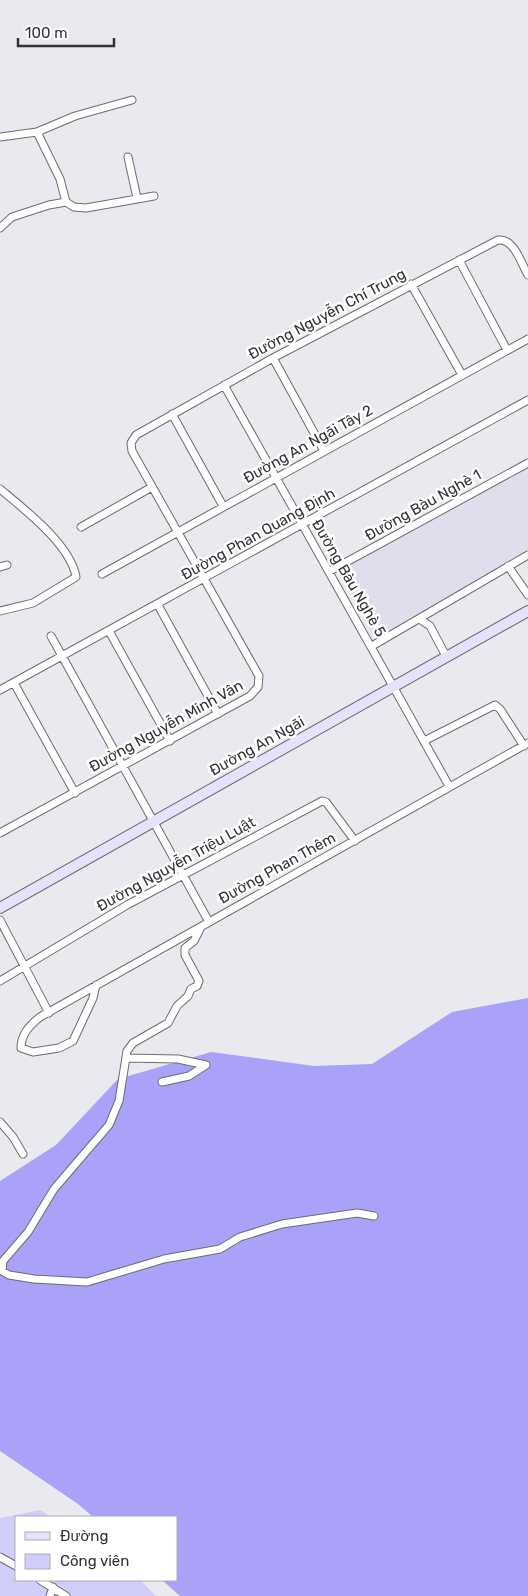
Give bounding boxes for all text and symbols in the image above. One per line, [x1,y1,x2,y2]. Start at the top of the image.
scale bar [18,15,114,47]
text: 100 m [25,24,67,42]
street label: Đường Nguyễn Chí Trung [245,265,409,363]
street label: Đường An Ngãi Tây 2 [240,401,376,487]
street label: Đường Bàu Nghè 1 [362,466,484,544]
street label: Đường Phan Quang Định [178,484,338,584]
street label: Đường Bàu Nghè 5 [308,516,390,640]
street label: Đường Nguyễn Minh Vân [86,676,246,776]
street label: Đường An Ngãi [206,712,308,780]
street label: Đường Nguyễn Triệu Luật [93,813,259,915]
street label: Đường Phan Thêm [215,828,339,908]
legend [15,1516,178,1581]
text: Đường [60,1527,108,1545]
text: Công viên [60,1552,129,1570]

